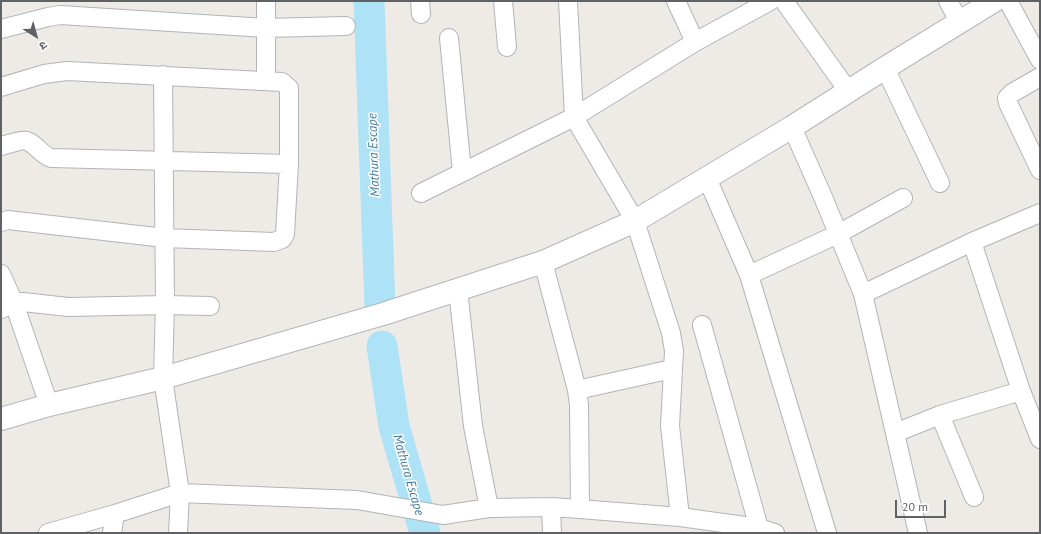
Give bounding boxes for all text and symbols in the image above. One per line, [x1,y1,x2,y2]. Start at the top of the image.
north arrow [16,16,56,56]
text: उ [36,38,50,53]
water label: Mathura Escape [365,113,383,197]
water label: Mathura Escape [389,433,427,517]
scale bar [897,492,948,518]
text: 20 m [902,499,928,514]

